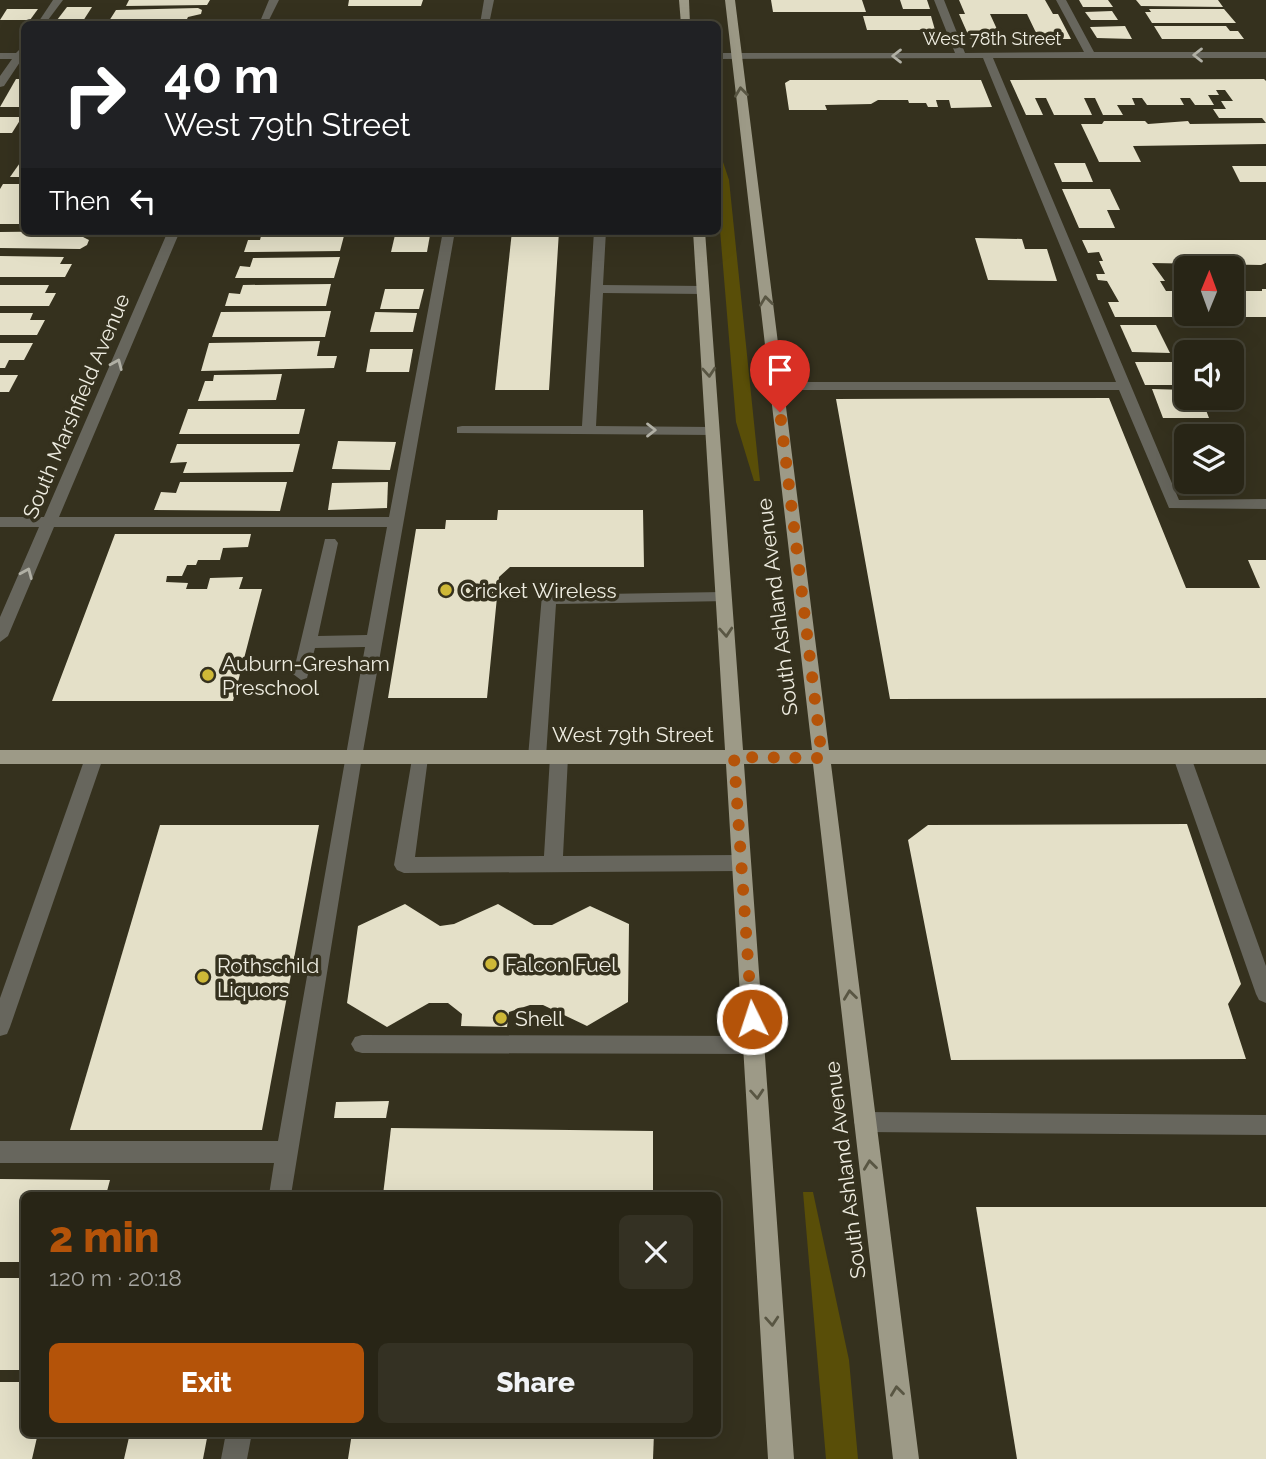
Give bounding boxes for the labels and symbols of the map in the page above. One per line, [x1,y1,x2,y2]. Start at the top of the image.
street label: West 78th Street [923,28,1061,49]
one-way arrow [1192,47,1203,63]
one-way arrow [891,48,902,64]
one-way arrow [733,86,748,98]
north arrow [1174,256,1244,326]
street label: South Marshfield Avenue [17,290,135,522]
one-way arrow [759,295,774,306]
pin [750,340,810,412]
one-way arrow [109,359,123,372]
one-way arrow [701,367,716,378]
one-way arrow [646,423,657,438]
street label: South Ashland Avenue [751,497,803,717]
one-way arrow [19,568,33,581]
place label: Cricket Wireless [460,578,617,603]
marker: Cricket Wireless [438,582,454,598]
one-way arrow [718,627,733,638]
place label: Auburn-Gresham Preschool [222,651,390,700]
marker: Auburn-Gresham Preschool [200,667,216,683]
street label: West 79th Street [552,722,714,747]
place label: Falcon Fuel [505,952,617,977]
place label: Rothschild Liquors [217,953,319,1002]
marker: Falcon Fuel [483,956,499,972]
marker: Rothschild Liquors [195,969,211,985]
position arrow [715,982,789,1056]
one-way arrow [843,989,858,1001]
place label: Shell [515,1006,564,1031]
marker: Shell [493,1010,509,1026]
street label: South Ashland Avenue [819,1060,871,1280]
one-way arrow [749,1089,764,1100]
one-way arrow [863,1160,878,1171]
one-way arrow [764,1316,779,1327]
one-way arrow [890,1385,905,1397]

